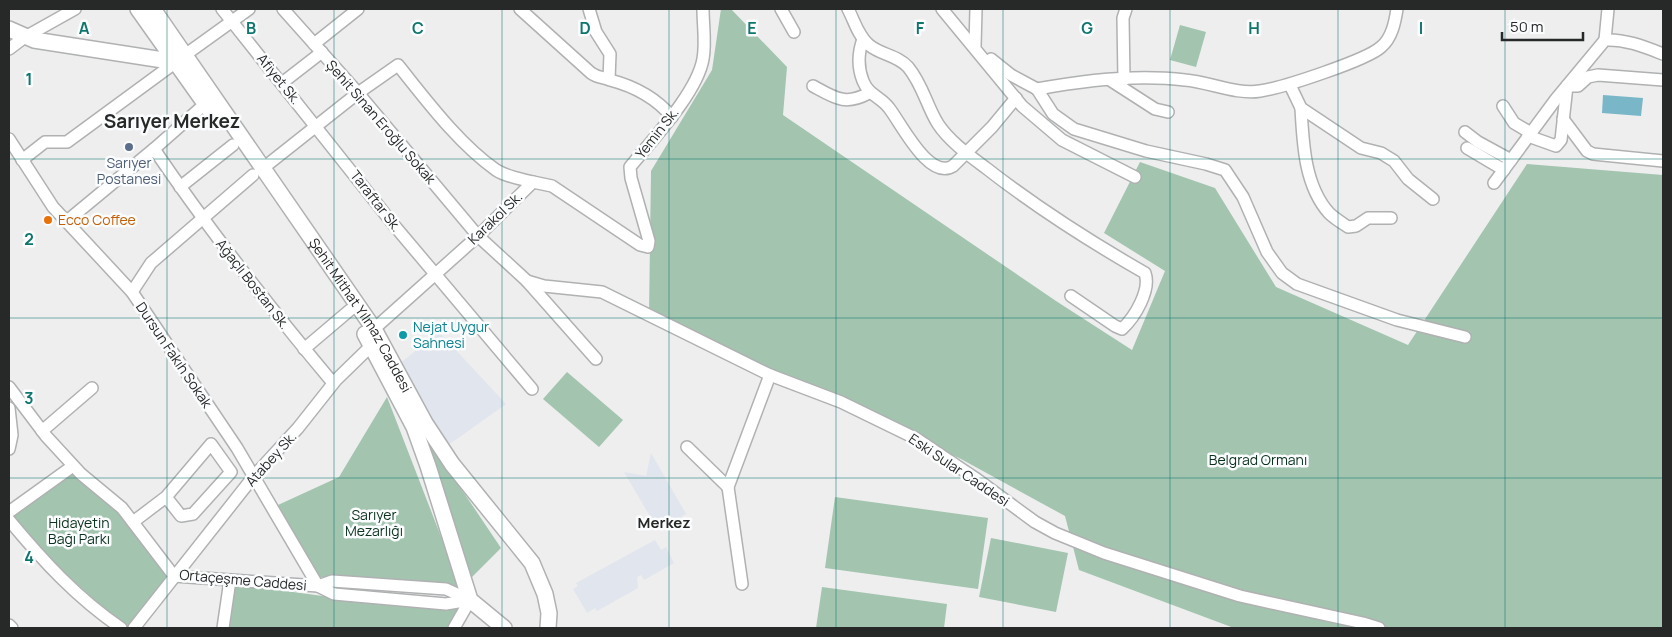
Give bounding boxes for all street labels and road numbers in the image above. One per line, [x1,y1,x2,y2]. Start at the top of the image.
street label: Afiyet Sk. [253,49,306,108]
street label: Şehit Sinan Eroğlu Sokak [322,56,441,188]
street label: Yemin Sk. [631,103,683,162]
street label: Taraftar Sk. [346,166,406,235]
street label: Karakol Sk. [463,187,526,248]
street label: Şehit Mithat Yılmaz Caddesi [305,234,417,396]
street label: Ağaçlı Bostan Sk. [212,235,295,333]
street label: Dursun Fakıh Sokak [132,298,217,412]
street label: Atabey Sk. [241,427,300,490]
street label: Eski Sular Caddesi [905,429,1013,510]
street label: Ortaçeşme Caddesi [179,564,307,595]

